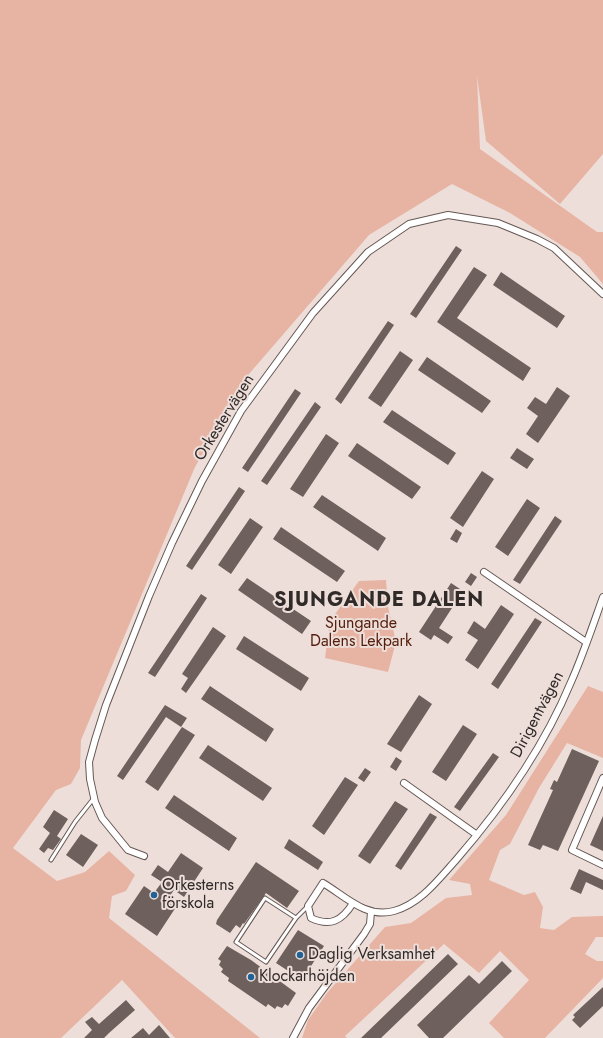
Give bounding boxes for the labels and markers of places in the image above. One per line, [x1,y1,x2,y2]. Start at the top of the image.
place label: Orkesterns förskola [162,876,234,914]
marker: Orkesterns förskola [149,890,159,900]
place label: Daglig Verksamhet [308,945,435,965]
marker: Daglig Verksamhet [295,950,305,960]
place label: Klockarhöjden [259,967,355,987]
marker: Klockarhöjden [246,972,256,982]

